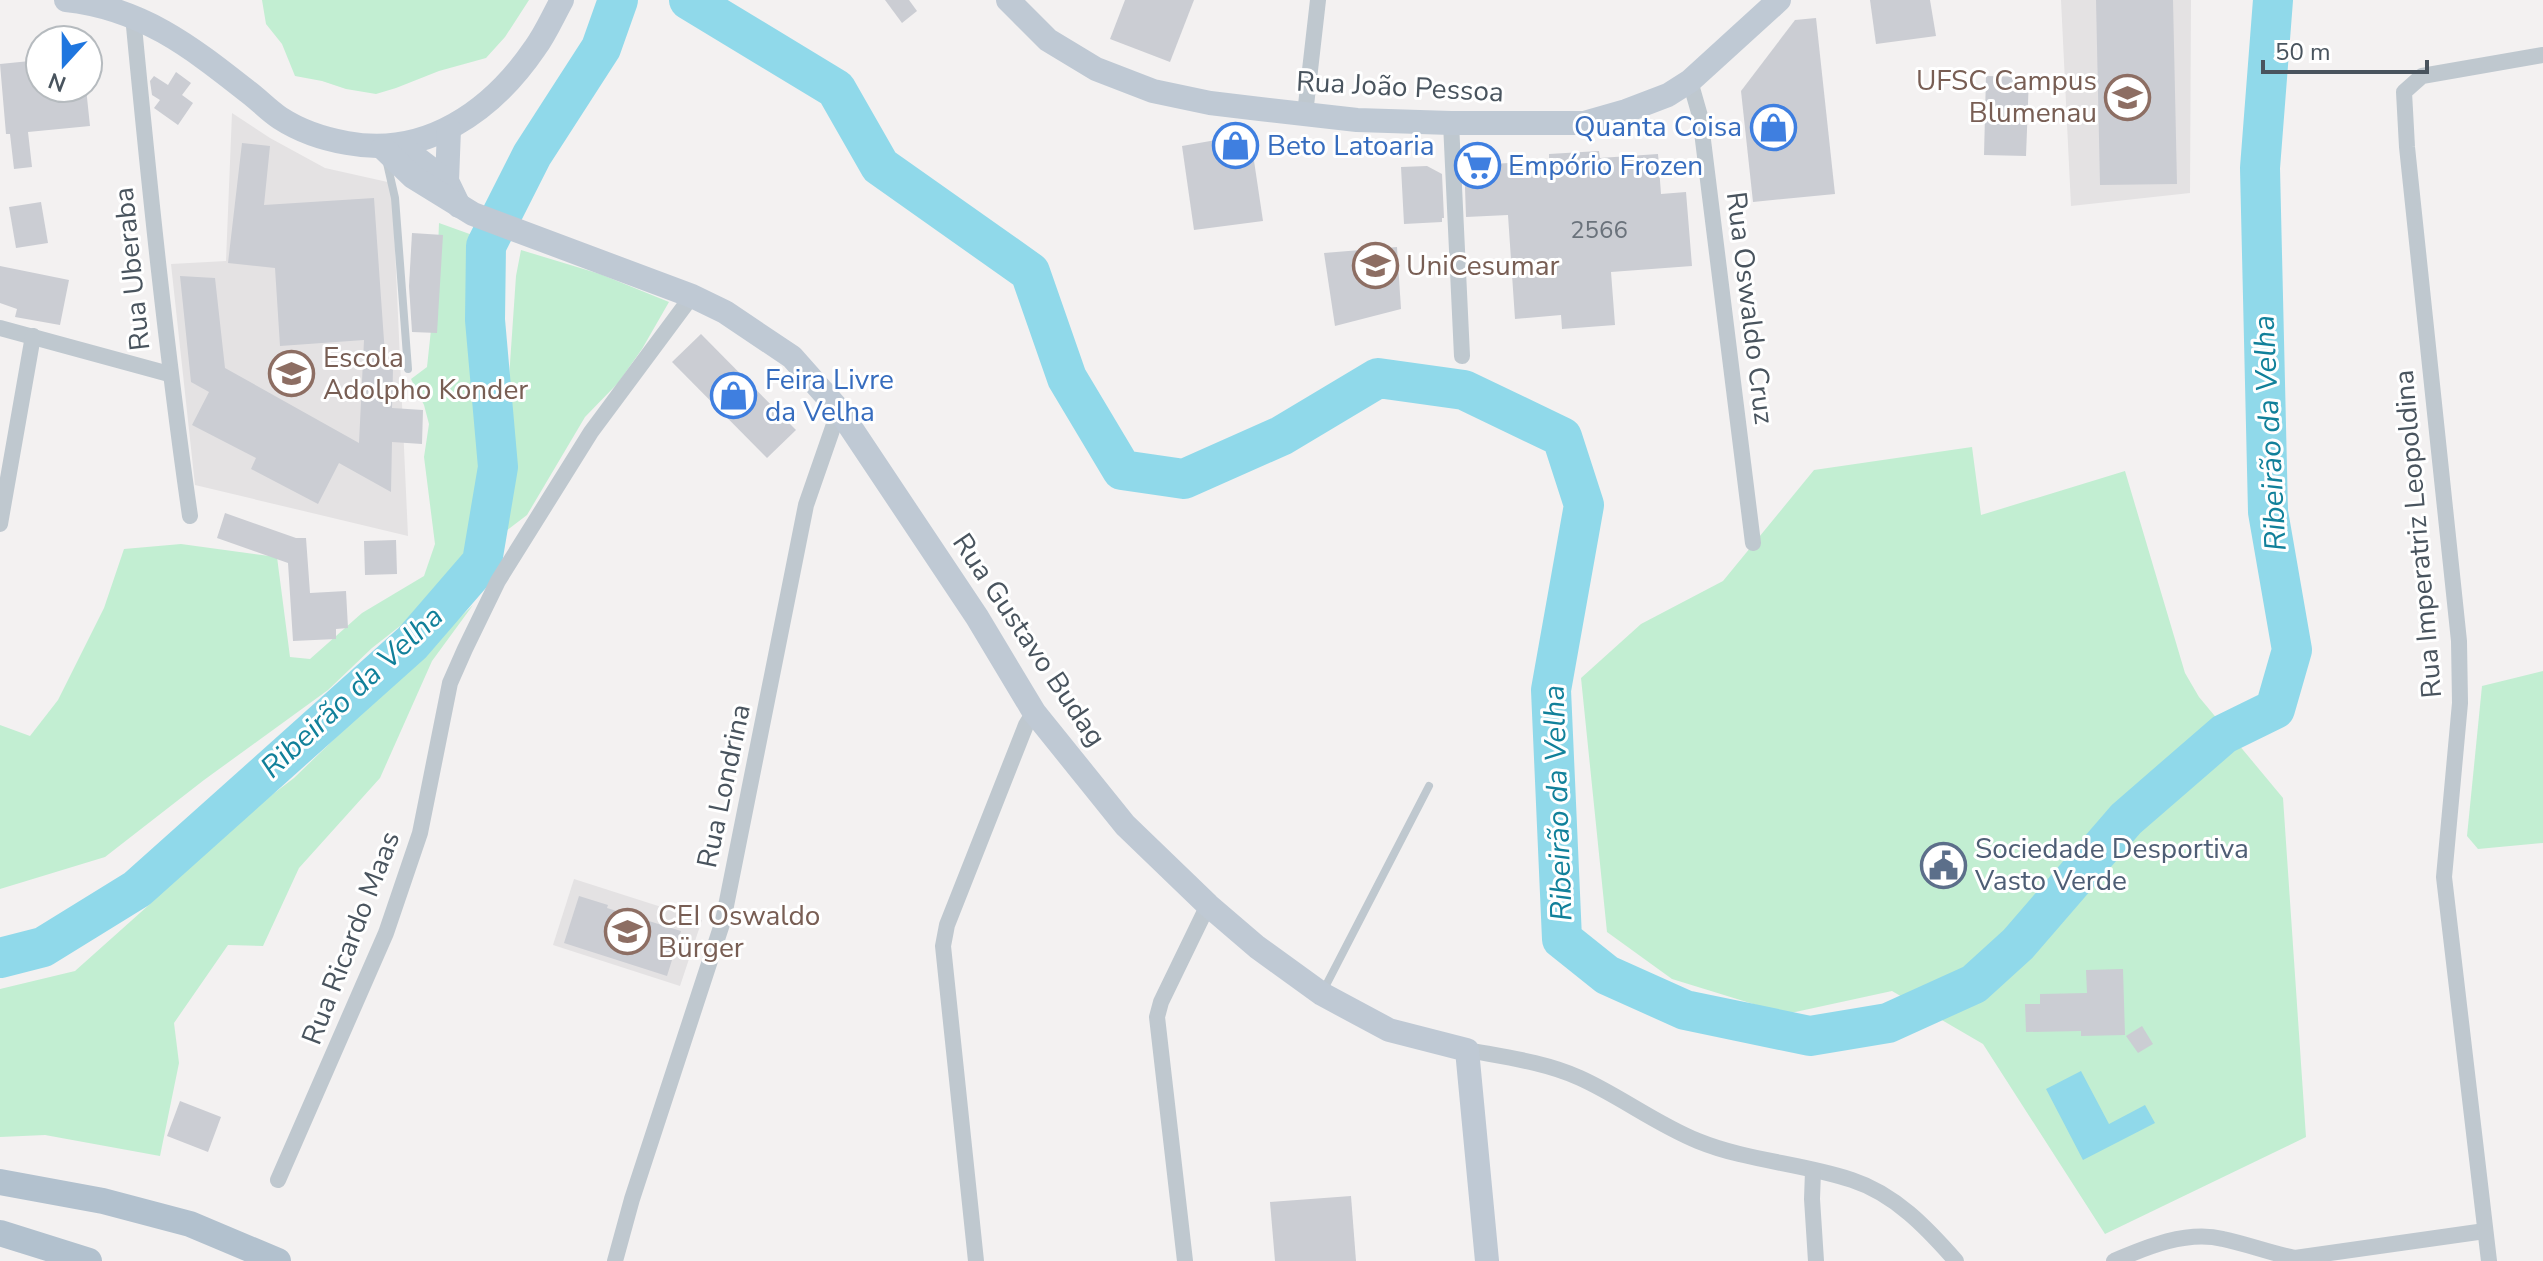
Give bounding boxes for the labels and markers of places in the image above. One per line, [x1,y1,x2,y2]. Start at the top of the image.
place label: UFSC Campus Blumenau [1916,62,2097,132]
school or university icon: UFSC Campus Blumenau [2104,73,2152,121]
shop icon: Quanta Coisa [1749,103,1797,151]
place label: Quanta Coisa [1574,108,1742,146]
shop icon: Beto Latoaria [1212,122,1260,170]
place label: Beto Latoaria [1267,127,1435,165]
supermarket icon: Empório Frozen [1453,142,1501,190]
place label: Empório Frozen [1508,147,1703,185]
school or university icon: UniCesumar [1351,242,1399,290]
place label: UniCesumar [1406,247,1560,285]
place label: Escola Adolpho Konder [323,339,528,409]
school or university icon: Escola Adolpho Konder [268,350,316,398]
place label: Feira Livre da Velha [765,361,894,431]
shop icon: Feira Livre da Velha [710,372,758,420]
place label: Sociedade Desportiva Vasto Verde [1974,830,2249,900]
public building icon: Sociedade Desportiva Vasto Verde [1920,841,1968,889]
place label: CEI Oswaldo Bürger [658,897,820,967]
school or university icon: CEI Oswaldo Bürger [603,908,651,956]

